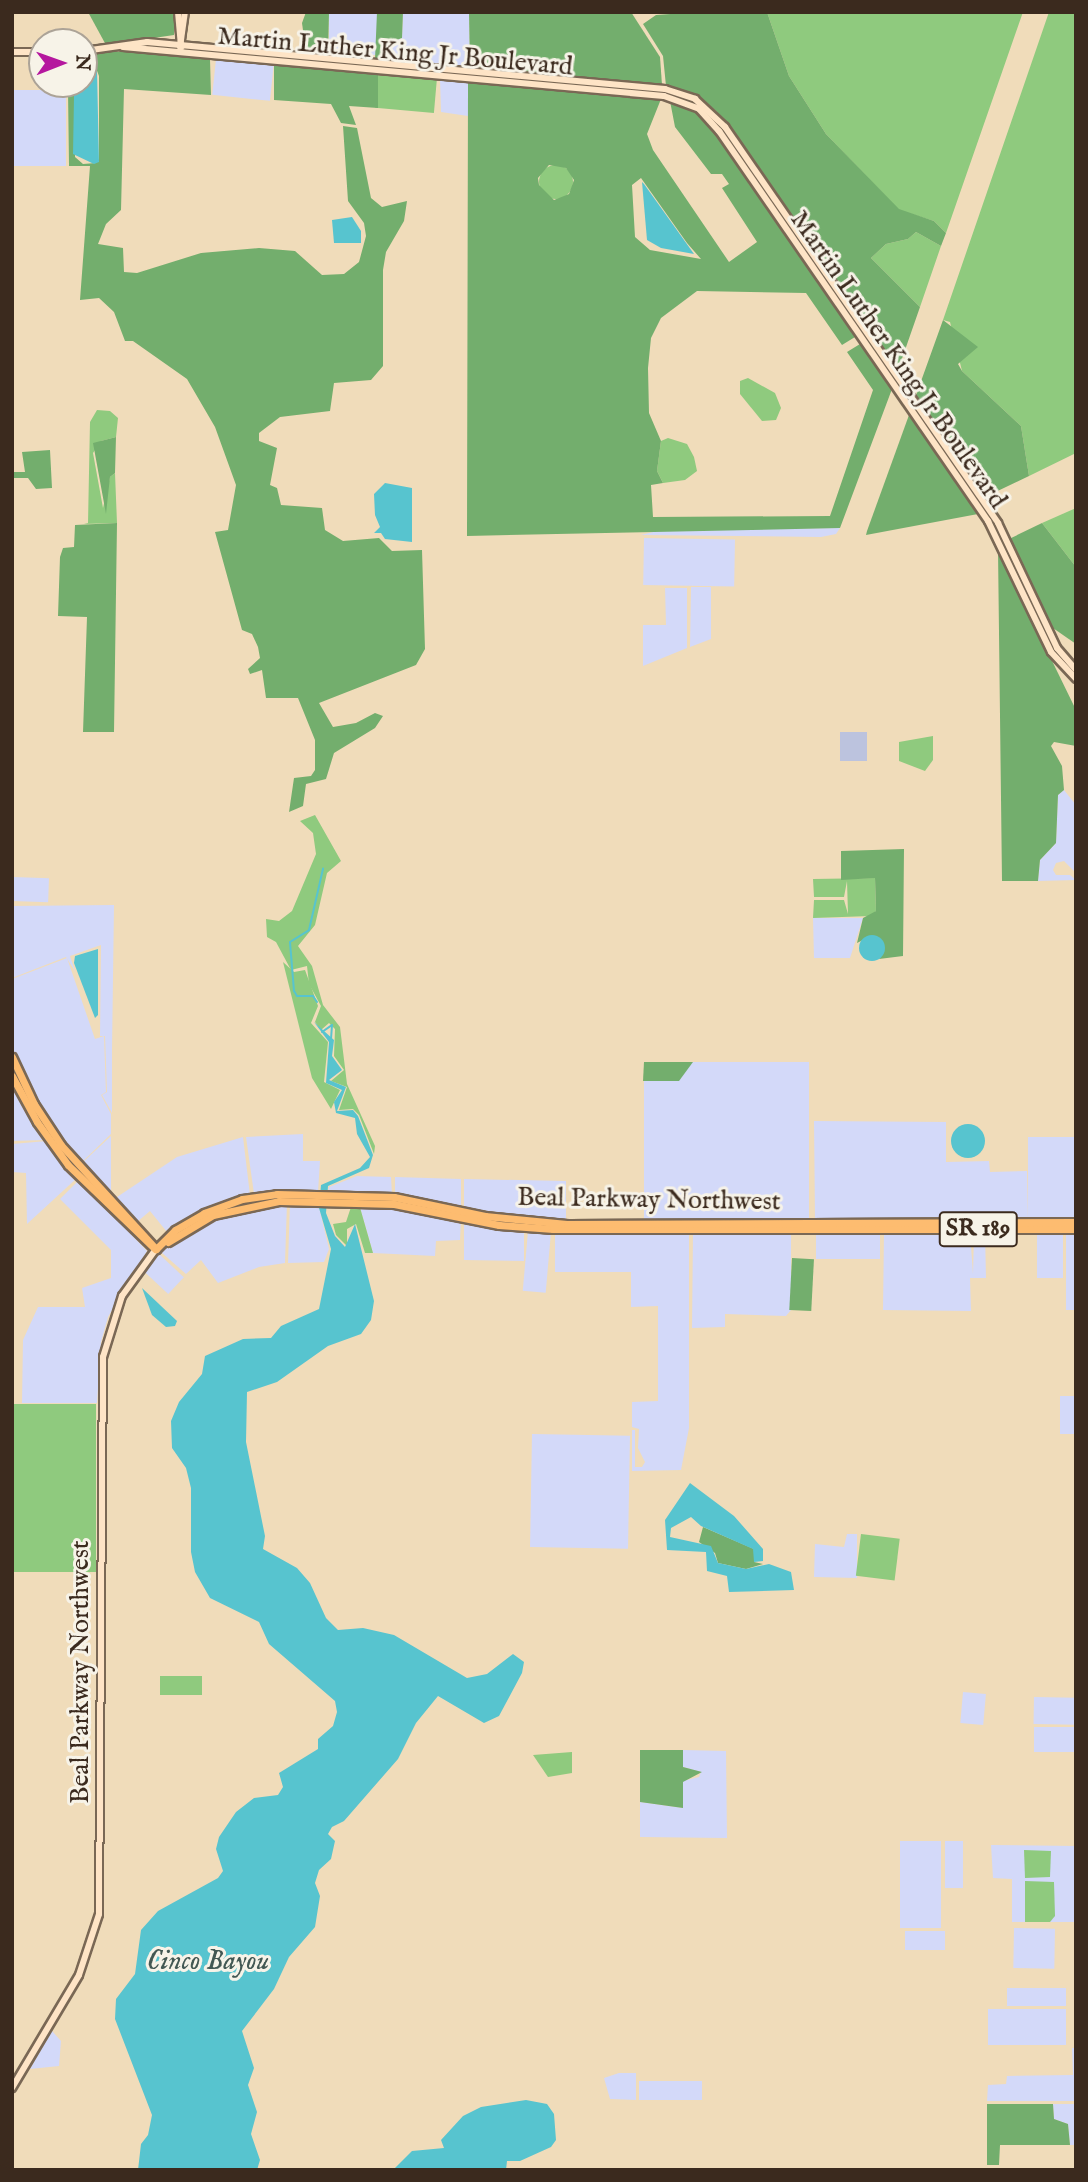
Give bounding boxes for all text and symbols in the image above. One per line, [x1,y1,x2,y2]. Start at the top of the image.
street label: Martin Luther King Jr Boulevard [216,21,574,83]
north arrow [28,28,98,98]
text: N [70,54,94,71]
street label: Martin Luther King Jr Boulevard [783,205,1013,515]
street label: Beal Parkway Northwest [517,1182,781,1218]
road number: SR 189 [938,1209,1018,1250]
street label: Beal Parkway Northwest [65,1540,97,1804]
water label: Cinco Bayou [147,1945,269,1979]

